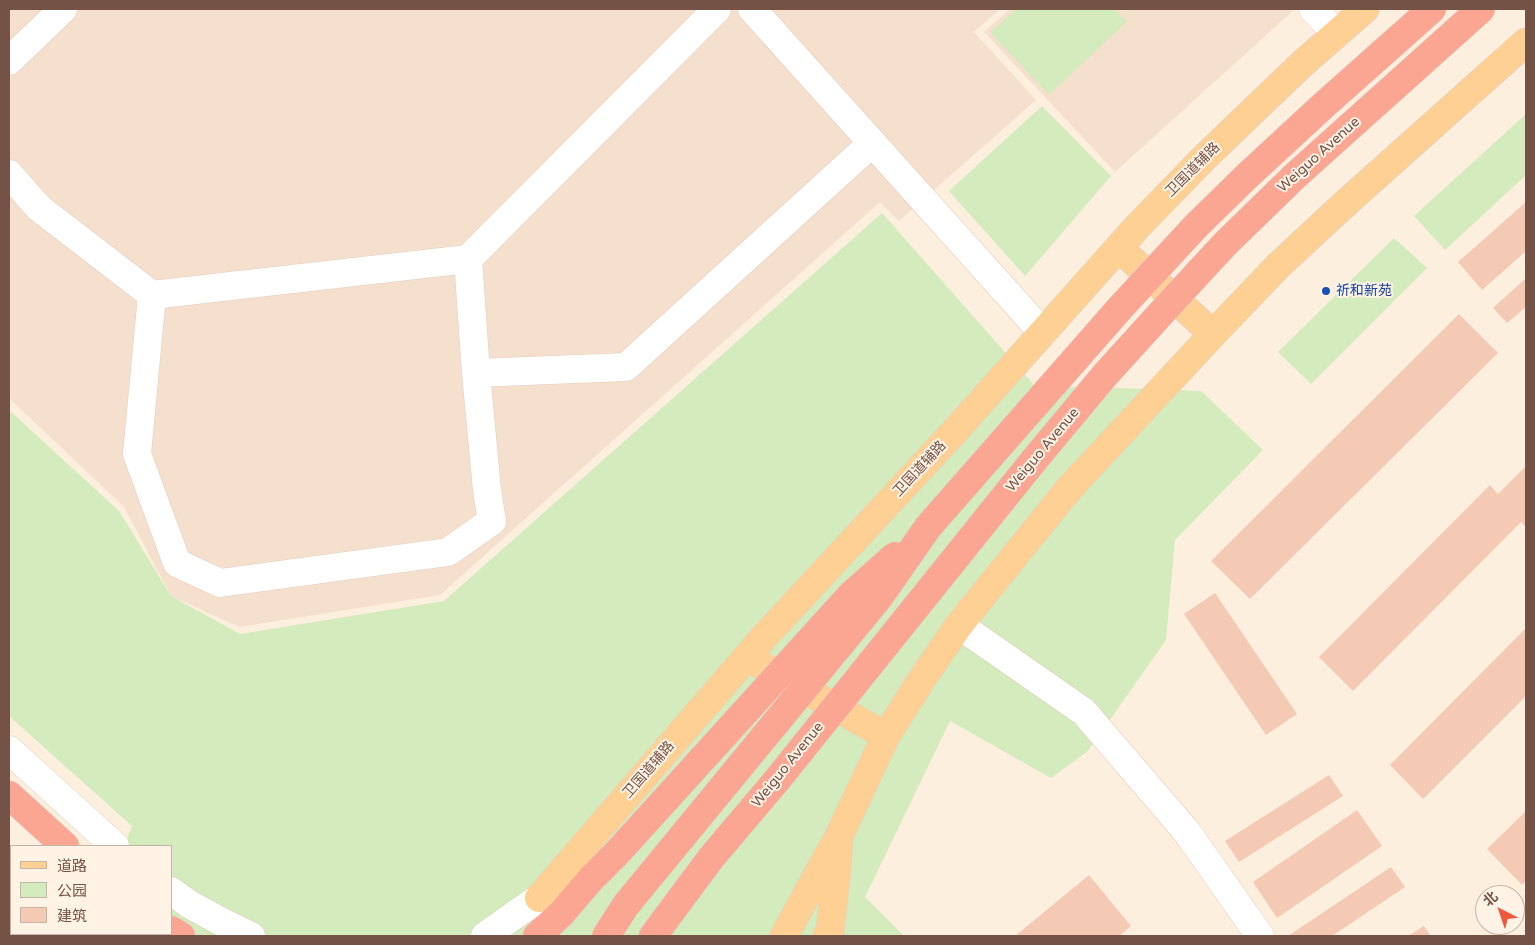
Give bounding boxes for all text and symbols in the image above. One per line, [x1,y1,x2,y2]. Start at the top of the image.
street label: Weiguo Avenue [1275,114,1363,196]
street label: 卫国道辅路 [1162,139,1224,201]
place label: 祈和新苑 [1336,283,1392,299]
marker: 祈和新苑 [1320,285,1332,297]
street label: Weiguo Avenue [1003,405,1083,495]
street label: 卫国道辅路 [890,438,950,500]
street label: Weiguo Avenue [749,719,827,811]
street label: 卫国道辅路 [620,738,678,802]
legend [10,845,172,935]
text: 道路 [57,857,87,875]
text: 公园 [57,882,87,900]
north arrow [1475,885,1525,935]
text: 北 [1480,888,1501,910]
text: 建筑 [57,907,87,925]

